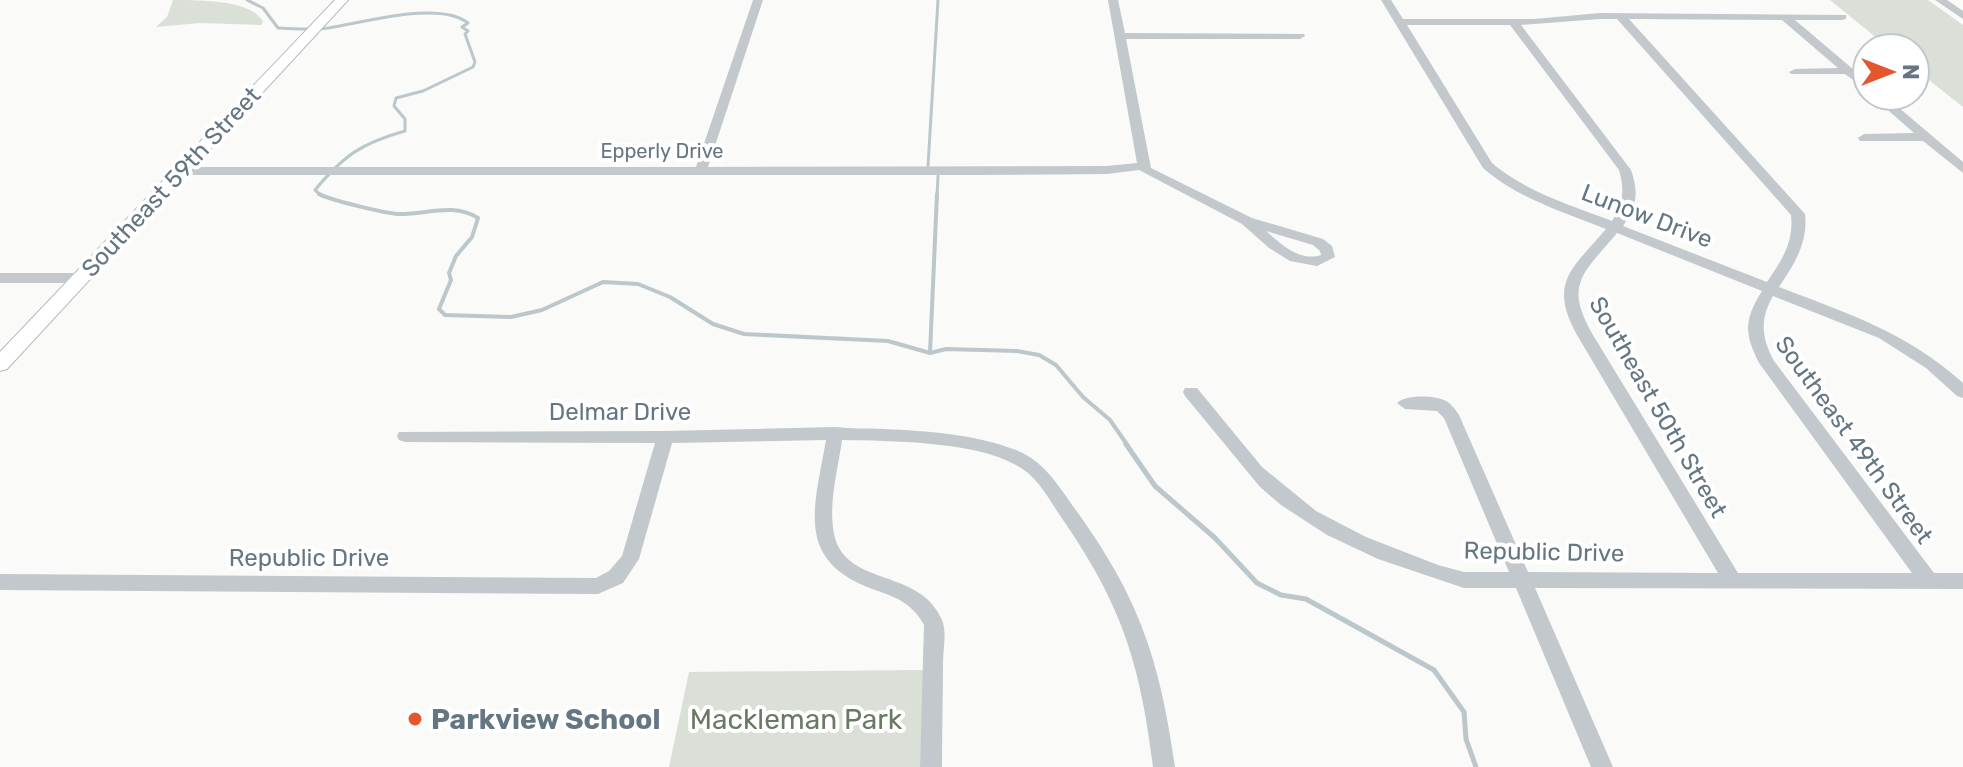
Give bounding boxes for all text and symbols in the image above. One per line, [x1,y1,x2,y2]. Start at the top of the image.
north arrow [1851,32,1931,112]
text: N [1897,64,1924,80]
street label: Southeast 59th Street [76,81,266,283]
street label: Epperly Drive [600,139,724,163]
street label: Lunow Drive [1578,178,1716,254]
street label: Southeast 50th Street [1583,292,1733,522]
street label: Southeast 49th Street [1769,331,1939,549]
street label: Delmar Drive [549,398,691,426]
street label: Republic Drive [1463,537,1625,567]
street label: Republic Drive [229,544,389,572]
place label: Parkview School [431,703,660,736]
park label: Mackleman Park [690,703,903,736]
marker: Parkview School [406,710,424,728]

